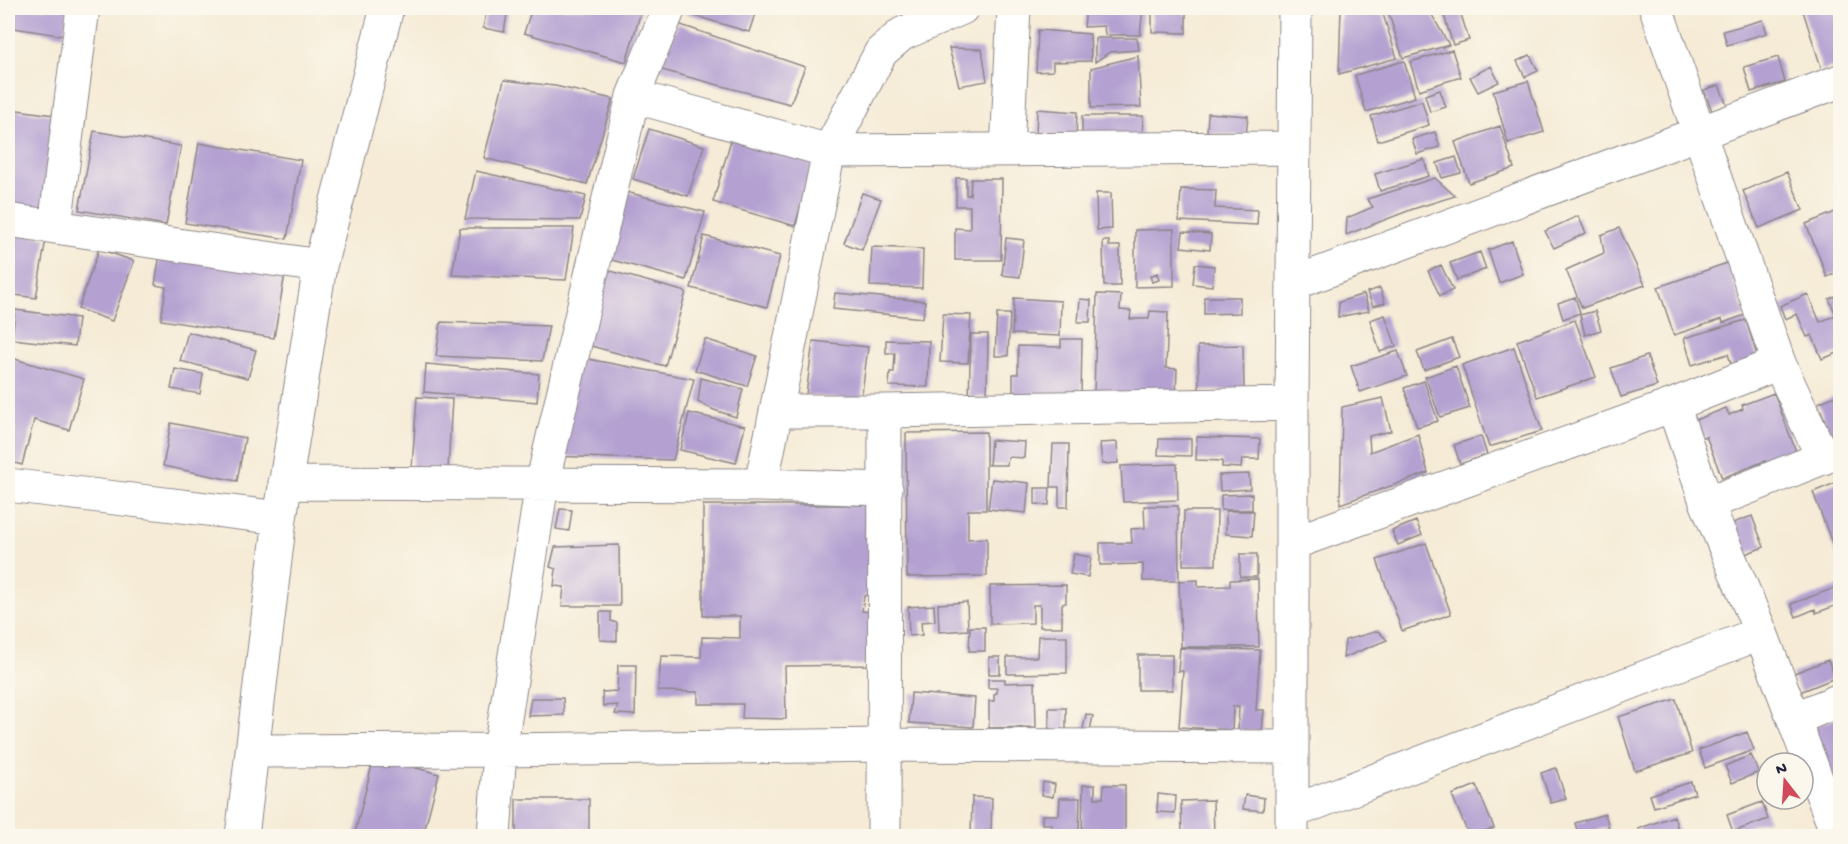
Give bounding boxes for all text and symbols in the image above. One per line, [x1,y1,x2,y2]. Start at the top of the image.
north arrow [1755,751,1815,811]
text: N [1774,759,1790,781]

